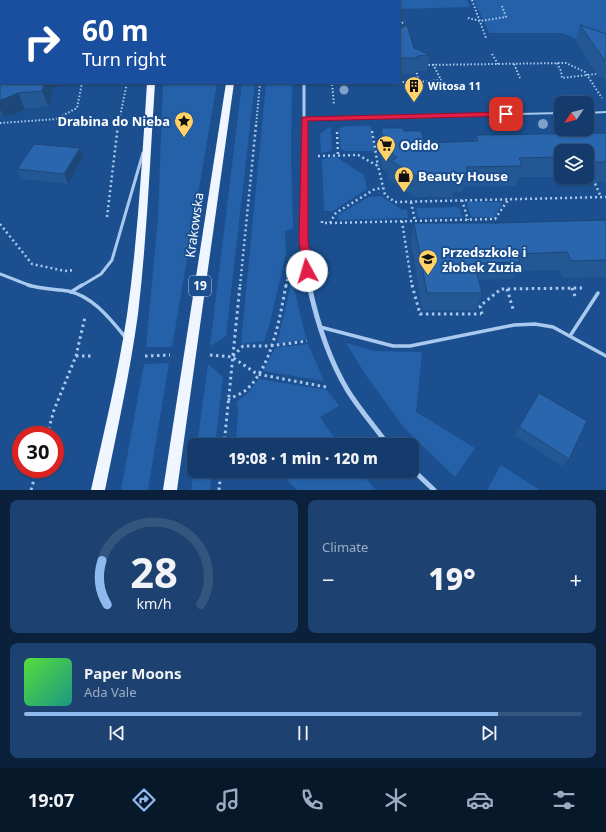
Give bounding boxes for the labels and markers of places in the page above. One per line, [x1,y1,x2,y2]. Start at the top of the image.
building icon: Witosa 11 [403,75,425,103]
place label: Witosa 11 [428,78,481,93]
pin [489,97,523,131]
place icon: Drabina do Nieba [173,110,195,138]
place label: Drabina do Nieba [57,112,170,130]
supermarket icon: Odido [375,134,397,162]
place label: Odido [400,136,439,154]
shop icon: Beauty House [393,165,415,193]
place label: Beauty House [418,167,508,185]
place label: Przedszkole i żłobek Zuzia [442,243,526,276]
school or university icon: Przedszkole i żłobek Zuzia [417,248,439,276]

